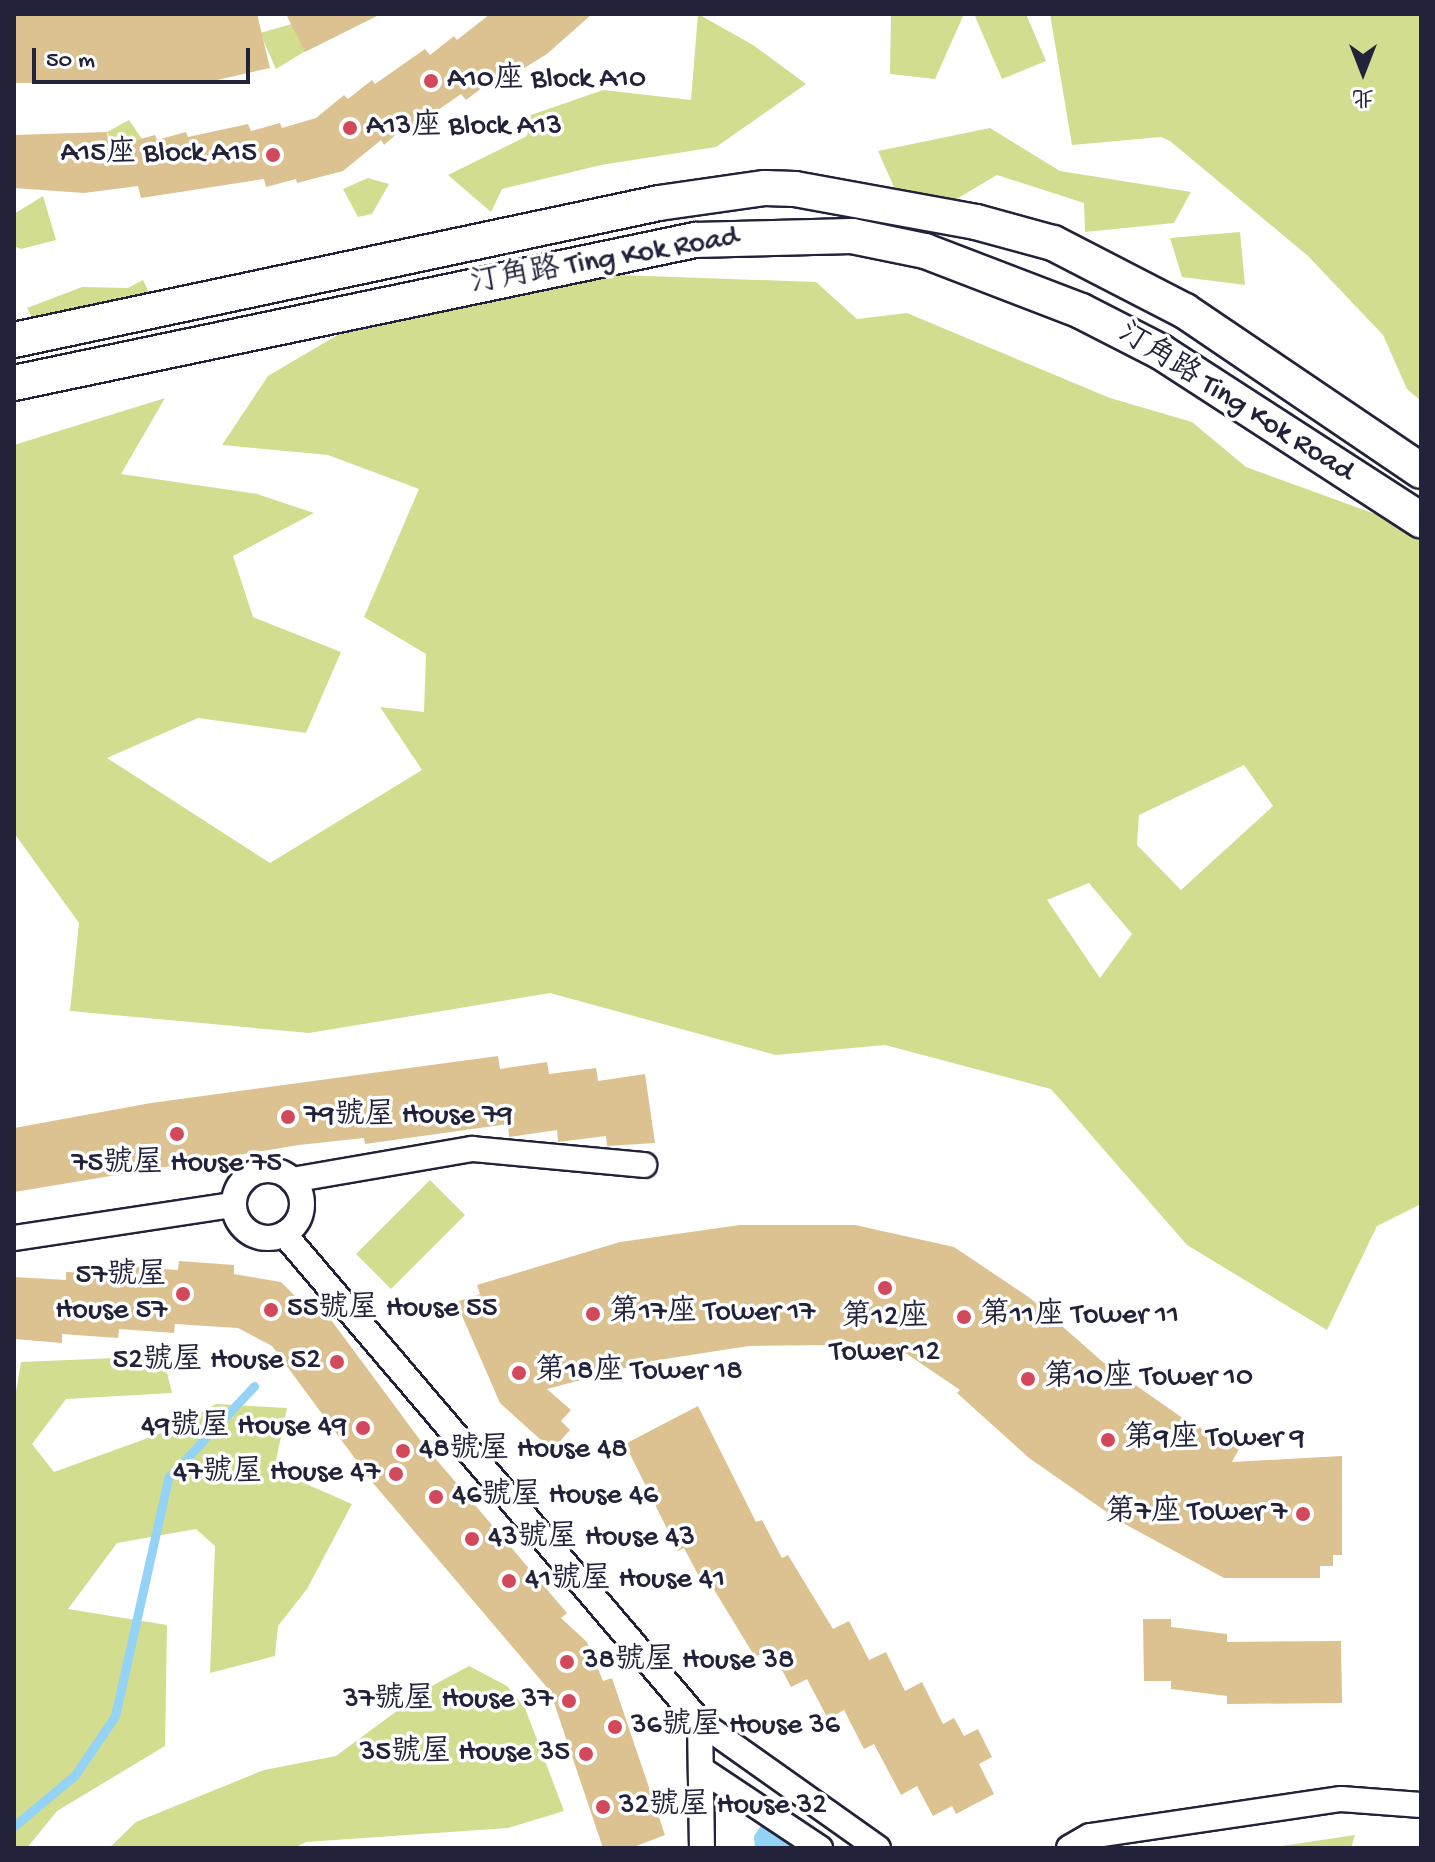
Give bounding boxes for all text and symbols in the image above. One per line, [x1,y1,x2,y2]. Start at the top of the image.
scale bar [36,32,254,82]
north arrow [1323,32,1403,112]
text: 50 m [46,47,95,76]
place label: A10座 Block A10 [447,63,646,99]
marker: A10座 Block A10 [422,72,440,90]
text: 北 [1352,83,1374,109]
place label: A13座 Block A13 [366,110,562,146]
marker: A13座 Block A13 [341,119,359,137]
place label: A15座 Block A15 [61,137,257,173]
marker: A15座 Block A15 [264,146,282,164]
street label: 汀角路 Ting Kok Road [468,221,742,303]
street label: 汀角路 Ting Kok Road [1110,317,1360,491]
place label: 79號屋 House 79 [304,1099,513,1135]
marker: 79號屋 House 79 [279,1108,297,1126]
marker: 75號屋 House 75 [168,1125,186,1143]
place label: 75號屋 House 75 [72,1147,282,1183]
place label: 57號屋 House 57 [55,1259,167,1330]
marker: 第12座 Tower 12 [876,1279,894,1297]
marker: 57號屋 House 57 [174,1285,192,1303]
place label: 55號屋 House 55 [287,1292,498,1328]
place label: 第17座 Tower 17 [609,1296,815,1332]
place label: 第11座 Tower 11 [980,1299,1179,1335]
marker: 55號屋 House 55 [262,1301,280,1319]
place label: 第12座 Tower 12 [830,1301,940,1372]
marker: 第17座 Tower 17 [584,1305,602,1323]
marker: 第11座 Tower 11 [955,1308,973,1326]
place label: 52號屋 House 52 [113,1344,321,1380]
marker: 52號屋 House 52 [328,1353,346,1371]
place label: 第18座 Tower 18 [535,1355,743,1391]
place label: 第10座 Tower 10 [1044,1361,1253,1397]
marker: 第18座 Tower 18 [510,1364,528,1382]
marker: 第10座 Tower 10 [1019,1370,1037,1388]
place label: 49號屋 House 49 [141,1410,347,1446]
marker: 49號屋 House 49 [354,1419,372,1437]
place label: 第9座 Tower 9 [1124,1422,1305,1458]
marker: 第9座 Tower 9 [1099,1431,1117,1449]
place label: 48號屋 House 48 [419,1433,628,1469]
marker: 48號屋 House 48 [394,1442,412,1460]
place label: 47號屋 House 47 [173,1456,380,1492]
marker: 47號屋 House 47 [387,1465,405,1483]
place label: 46號屋 House 46 [452,1479,658,1515]
marker: 46號屋 House 46 [427,1488,445,1506]
place label: 第7座 Tower 7 [1105,1496,1287,1532]
marker: 第7座 Tower 7 [1294,1505,1312,1523]
place label: 43號屋 House 43 [488,1521,695,1557]
marker: 43號屋 House 43 [463,1530,481,1548]
place label: 41號屋 House 41 [525,1563,725,1599]
marker: 41號屋 House 41 [500,1572,518,1590]
place label: 38號屋 House 38 [583,1644,795,1680]
marker: 38號屋 House 38 [558,1653,576,1671]
place label: 37號屋 House 37 [343,1683,553,1719]
marker: 37號屋 House 37 [560,1692,578,1710]
place label: 36號屋 House 36 [631,1709,840,1745]
marker: 36號屋 House 36 [606,1718,624,1736]
place label: 35號屋 House 35 [360,1736,570,1772]
marker: 35號屋 House 35 [577,1745,595,1763]
place label: 32號屋 House 32 [619,1789,827,1825]
marker: 32號屋 House 32 [594,1798,612,1816]

